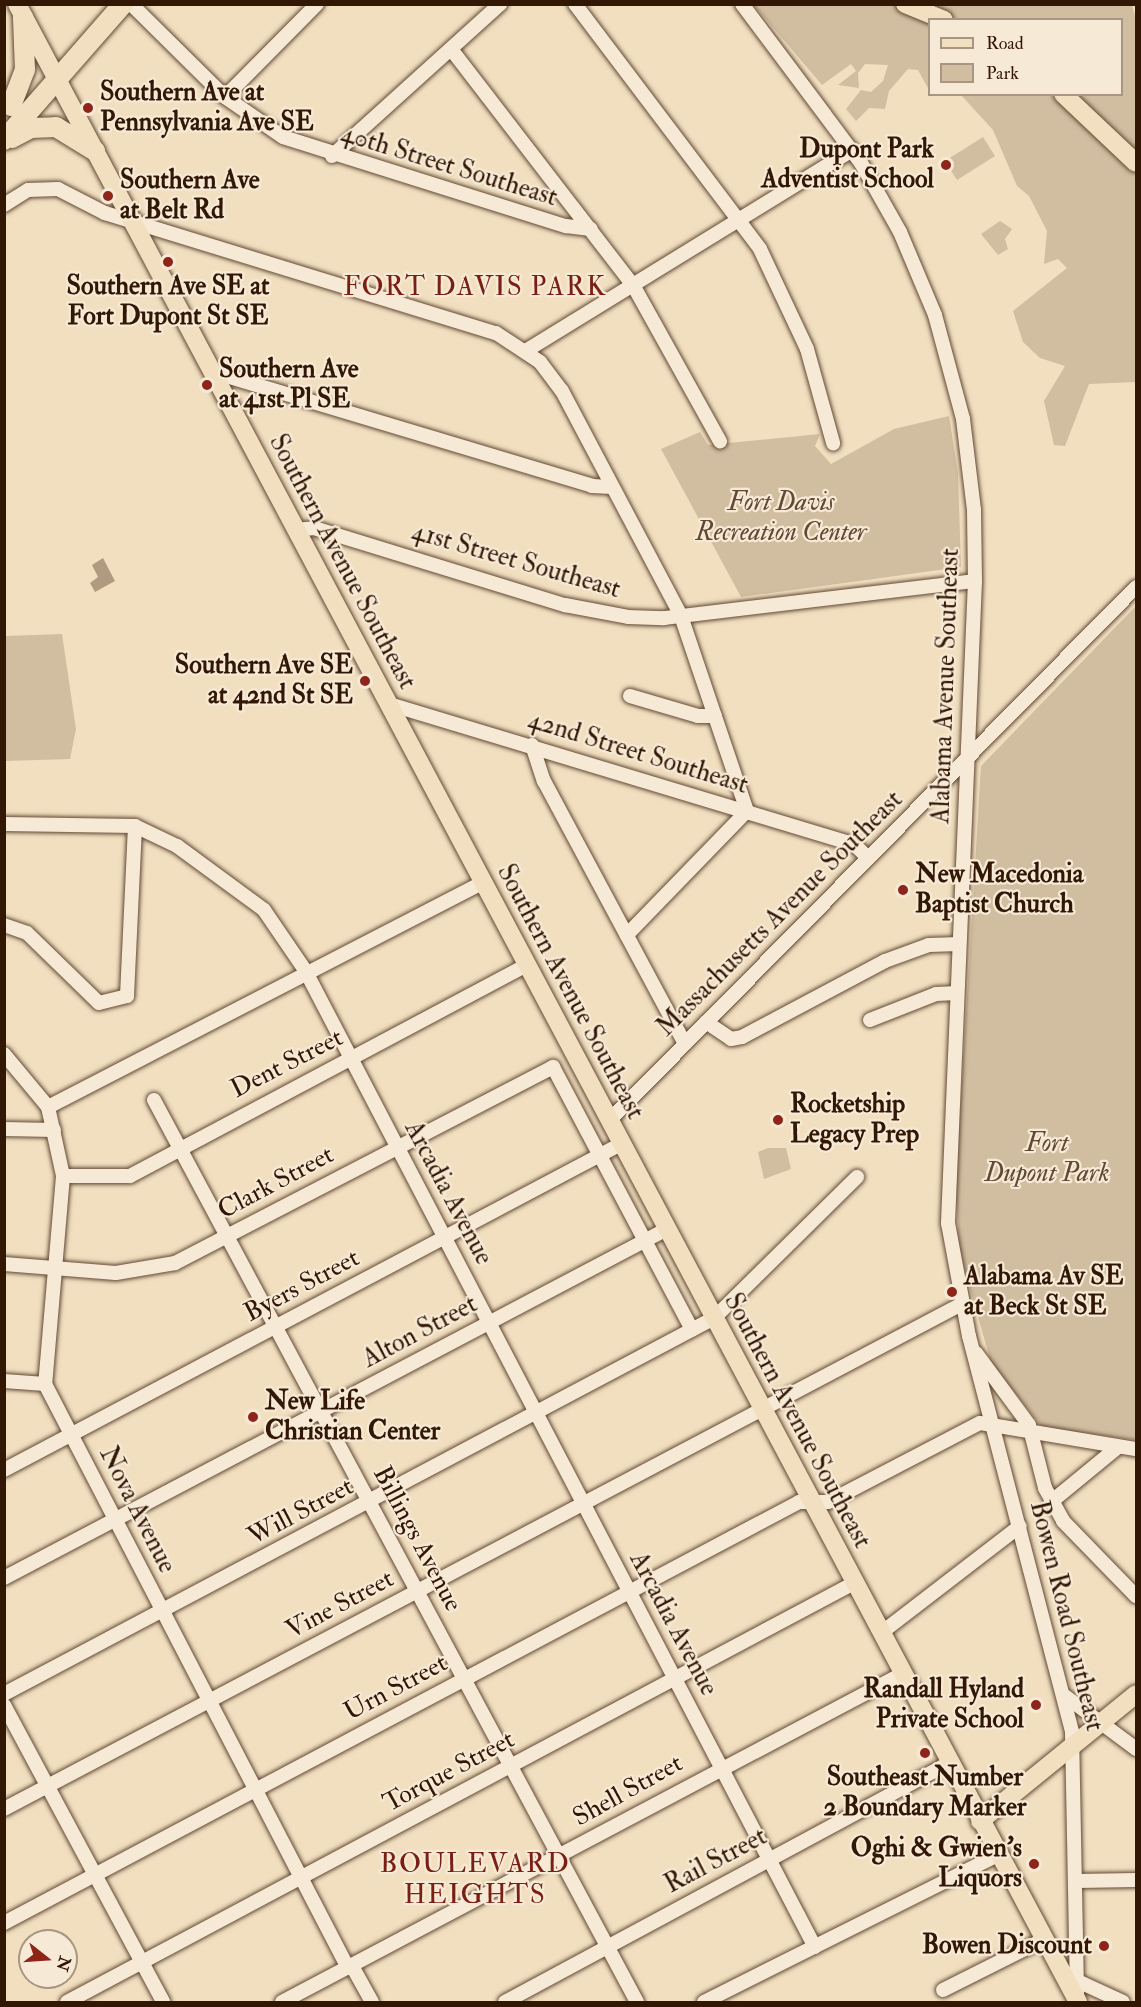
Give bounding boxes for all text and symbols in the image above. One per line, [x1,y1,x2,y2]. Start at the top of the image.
legend [928,18,1123,96]
text: Road [986,32,1024,55]
text: Park [986,62,1019,85]
place label: Southern Ave at Pennsylvania Ave SE [100,77,314,138]
marker: Southern Ave at Pennsylvania Ave SE [81,101,95,115]
street label: 40th Street Southeast [337,118,561,214]
place label: Dupont Park Adventist School [761,134,934,195]
marker: Dupont Park Adventist School [939,158,953,172]
place label: Southern Ave at Belt Rd [120,165,260,226]
marker: Southern Ave at Belt Rd [101,189,115,203]
marker: Southern Ave SE at Fort Dupont St SE [161,255,175,269]
place label: Southern Ave SE at Fort Dupont St SE [67,271,269,332]
district label: FORT DAVIS PARK [343,271,607,303]
place label: Southern Ave at 41st Pl SE [219,354,359,416]
marker: Southern Ave at 41st Pl SE [200,378,214,392]
street label: Southern Avenue Southeast [262,429,422,695]
park label: Fort Davis Recreation Center [695,487,867,548]
street label: 41st Street Southeast [408,516,624,606]
street label: Alabama Avenue Southeast [926,548,966,824]
place label: Southern Ave SE at 42nd St SE [175,650,353,712]
marker: Southern Ave SE at 42nd St SE [358,674,372,688]
street label: 42nd Street Southeast [524,705,752,801]
street label: Massachusetts Avenue Southeast [651,785,909,1043]
street label: Southern Avenue Southeast [490,859,650,1125]
place label: New Macedonia Baptist Church [915,859,1083,921]
marker: New Macedonia Baptist Church [896,883,910,897]
street label: Dent Street [226,1022,348,1106]
place label: Rocketship Legacy Prep [790,1089,919,1150]
marker: Rocketship Legacy Prep [771,1113,785,1127]
street label: Arcadia Avenue [397,1116,499,1270]
park label: Fort Dupont Park [985,1128,1109,1190]
street label: Clark Street [213,1140,339,1226]
street label: Byers Street [239,1243,365,1329]
place label: Alabama Av SE at Beck St SE [964,1261,1123,1322]
marker: Alabama Av SE at Beck St SE [945,1285,959,1299]
street label: Southern Avenue Southeast [717,1288,877,1554]
street label: Alton Street [357,1289,483,1375]
place label: New Life Christian Center [265,1386,440,1448]
marker: New Life Christian Center [246,1410,260,1424]
street label: Nova Avenue [92,1442,182,1578]
street label: Billings Avenue [366,1461,468,1617]
street label: Will Street [243,1471,359,1553]
street label: Bowen Road Southeast [1022,1498,1110,1734]
street label: Arcadia Avenue [622,1547,724,1701]
street label: Vine Street [281,1564,399,1646]
street label: Urn Street [339,1648,453,1728]
place label: Randall Hyland Private School [863,1674,1024,1736]
marker: Randall Hyland Private School [1029,1698,1043,1712]
street label: Torque Street [378,1724,520,1820]
marker: Southeast Number 2 Boundary Marker [918,1746,932,1760]
street label: Shell Street [568,1748,688,1834]
place label: Southeast Number 2 Boundary Marker [824,1762,1026,1823]
street label: Rail Street [660,1821,772,1901]
place label: Oghi & Gwien's Liquors [851,1833,1022,1894]
district label: BOULEVARD HEIGHTS [380,1847,570,1910]
marker: Oghi & Gwien's Liquors [1027,1857,1041,1871]
north arrow [18,1929,78,1989]
place label: Bowen Discount [922,1930,1092,1962]
marker: Bowen Discount [1097,1939,1111,1953]
text: N [52,1954,75,1973]

